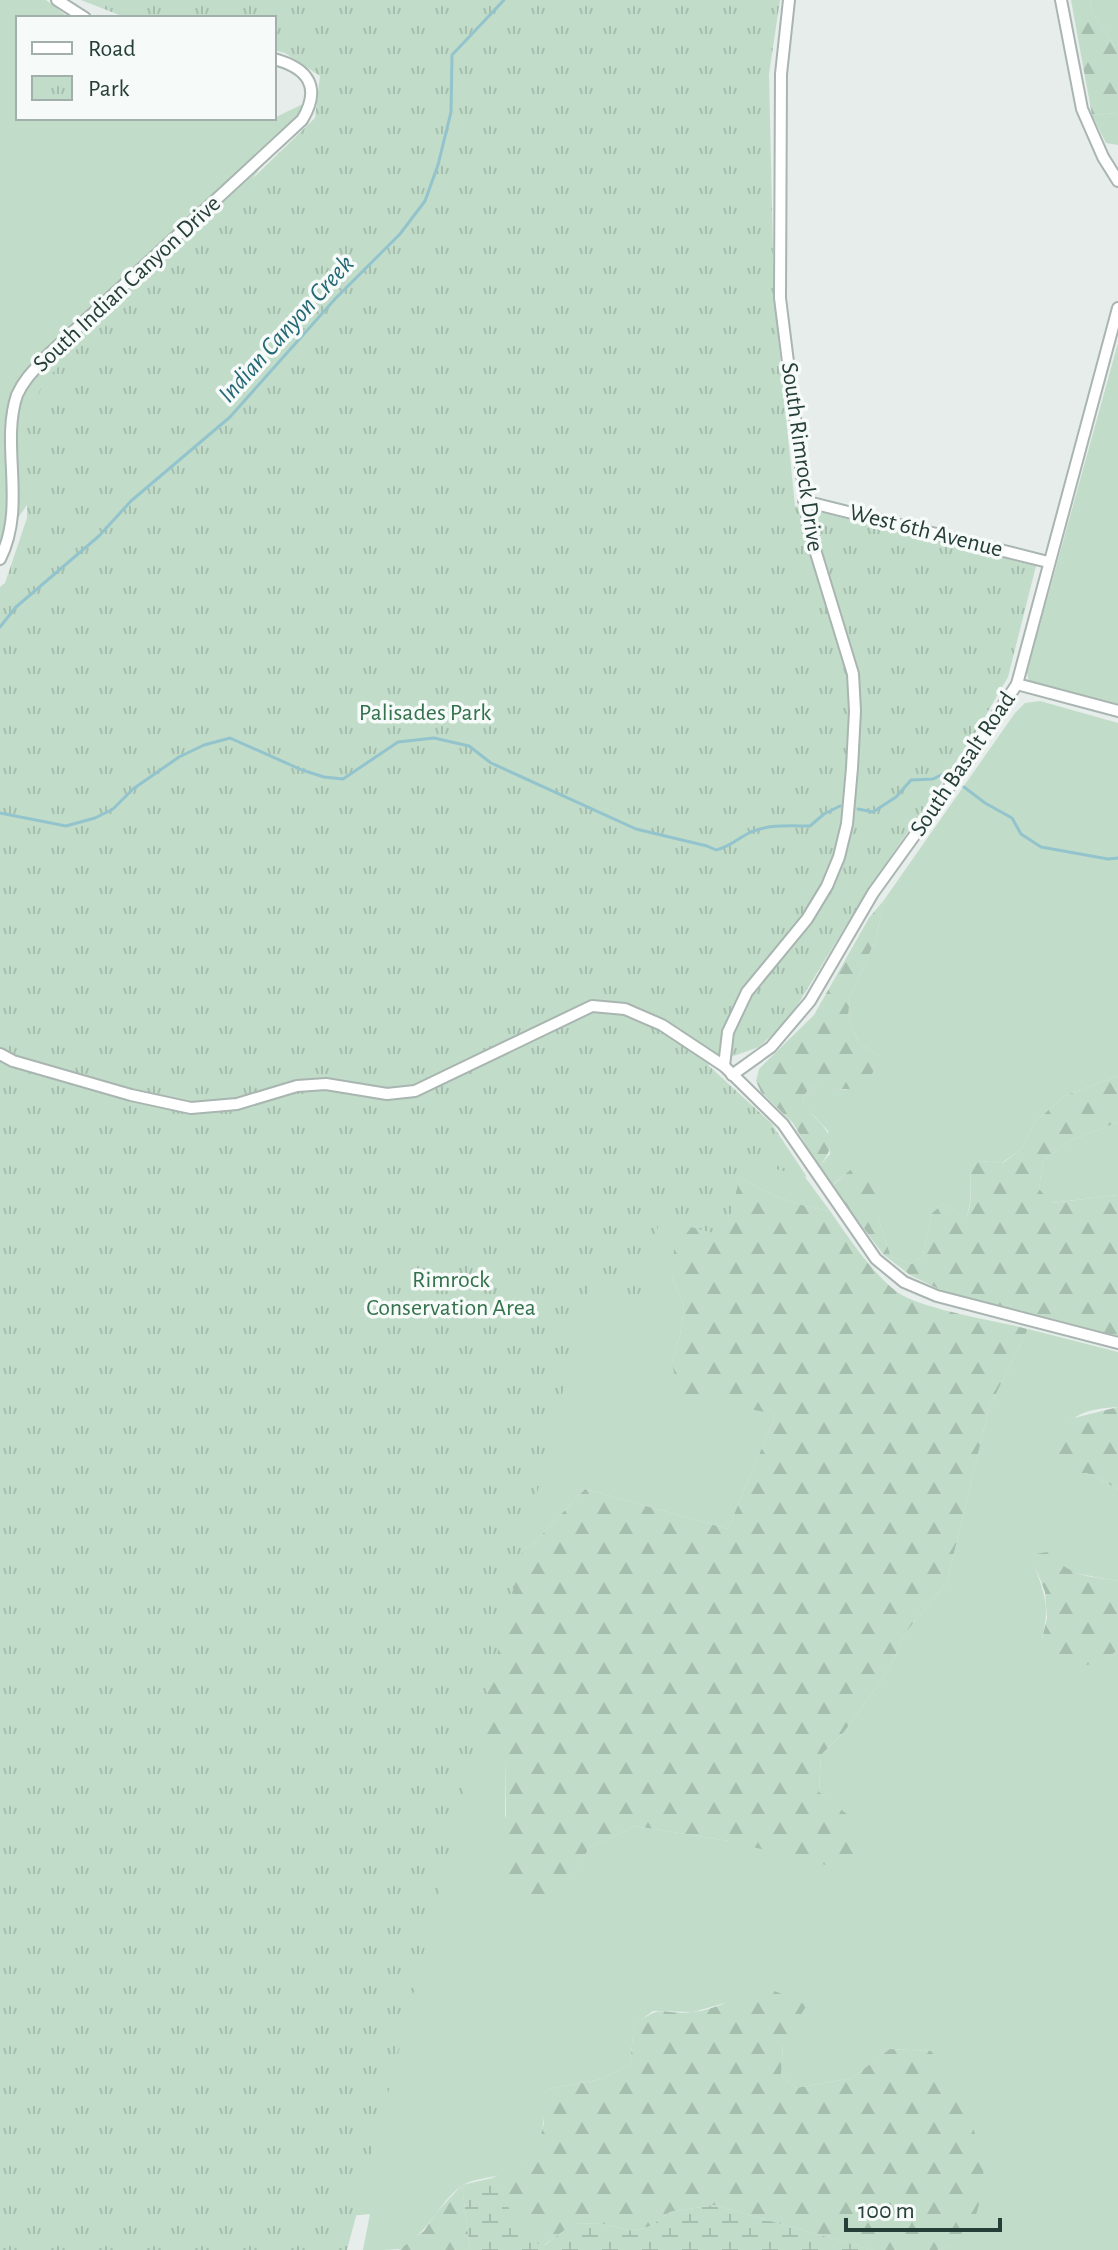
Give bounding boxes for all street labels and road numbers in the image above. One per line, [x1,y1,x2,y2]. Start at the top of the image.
street label: South Indian Canyon Drive [29,191,225,377]
street label: South Rimrock Drive [777,361,827,553]
street label: West 6th Avenue [847,500,1005,562]
street label: South Basalt Road [906,688,1020,840]

